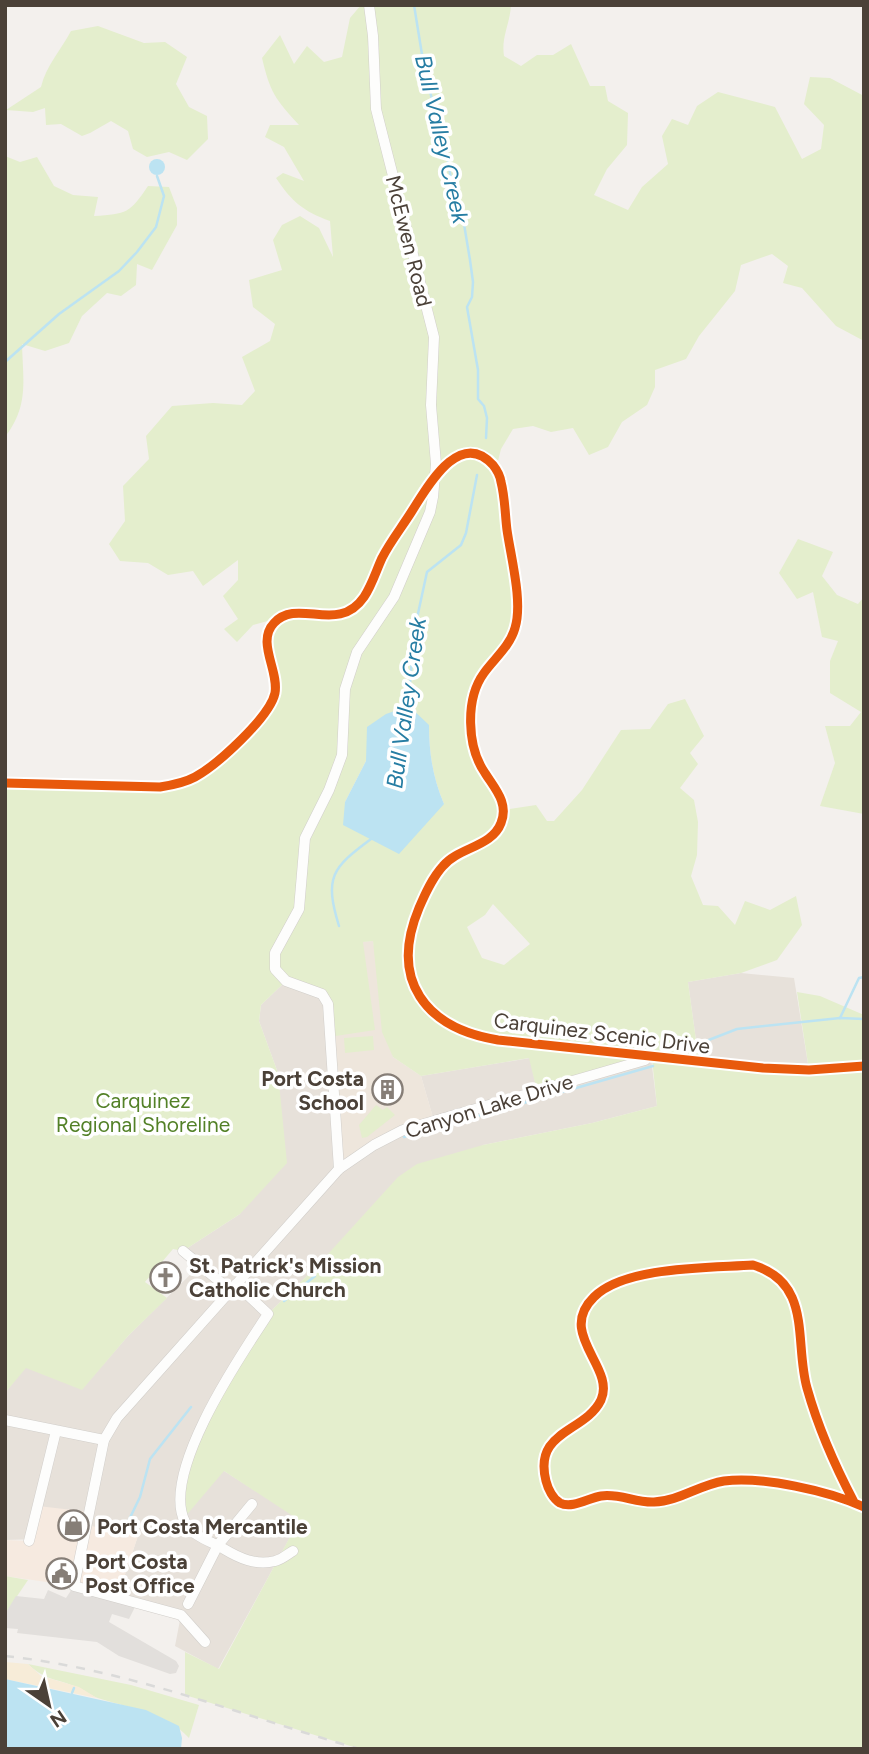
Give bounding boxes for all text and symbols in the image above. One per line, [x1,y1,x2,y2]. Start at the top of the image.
water label: Bull Valley Creek [409,52,475,227]
street label: McEwen Road [381,173,437,309]
water label: Bull Valley Creek [380,615,432,790]
street label: Carquinez Scenic Drive [492,1007,712,1059]
place label: Port Costa School [261,1066,364,1115]
street label: Canyon Lake Drive [402,1069,576,1143]
building icon: Port Costa School [370,1073,404,1107]
park label: Carquinez Regional Shoreline [56,1088,230,1137]
place label: St. Patrick's Mission Catholic Church [189,1253,381,1302]
church icon: St. Patrick's Mission Catholic Church [149,1260,183,1294]
shop icon: Port Costa Mercantile [57,1509,91,1543]
place label: Port Costa Mercantile [97,1514,308,1539]
place label: Port Costa Post Office [85,1549,195,1598]
public building icon: Port Costa Post Office [45,1556,79,1590]
north arrow [14,1670,84,1740]
text: N [46,1705,71,1732]

